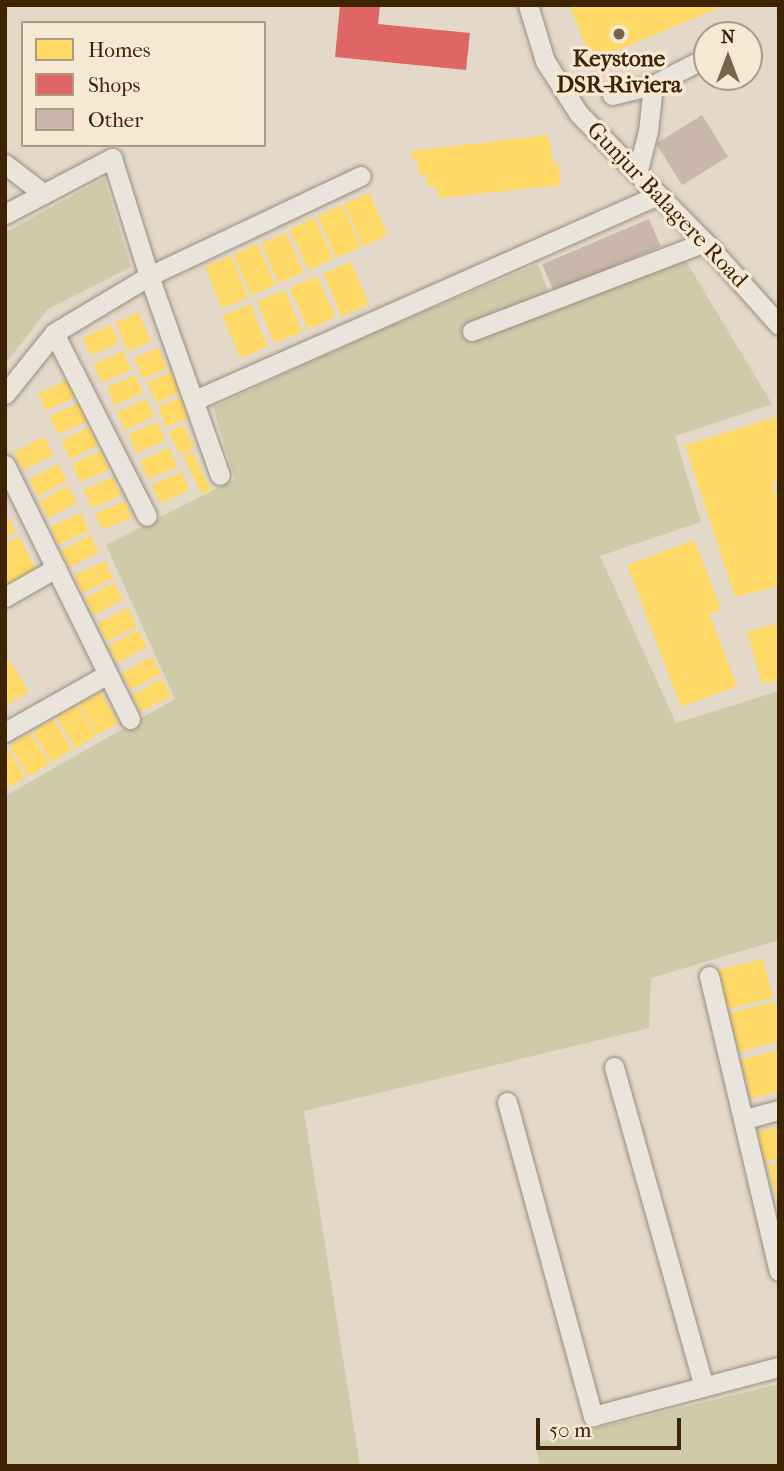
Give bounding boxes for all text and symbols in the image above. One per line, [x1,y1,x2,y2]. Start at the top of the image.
legend [21,21,266,147]
north arrow [693,21,763,91]
marker: Keystone DSR-Riviera [611,26,627,42]
text: N [721,26,735,48]
text: Homes [88,38,150,62]
place label: Keystone DSR-Riviera [556,45,682,99]
text: Shops [88,73,140,97]
text: Other [88,108,143,132]
street label: Gunjur Balagere Road [581,116,753,294]
scale bar [539,1404,684,1448]
text: 50 m [549,1418,592,1442]

